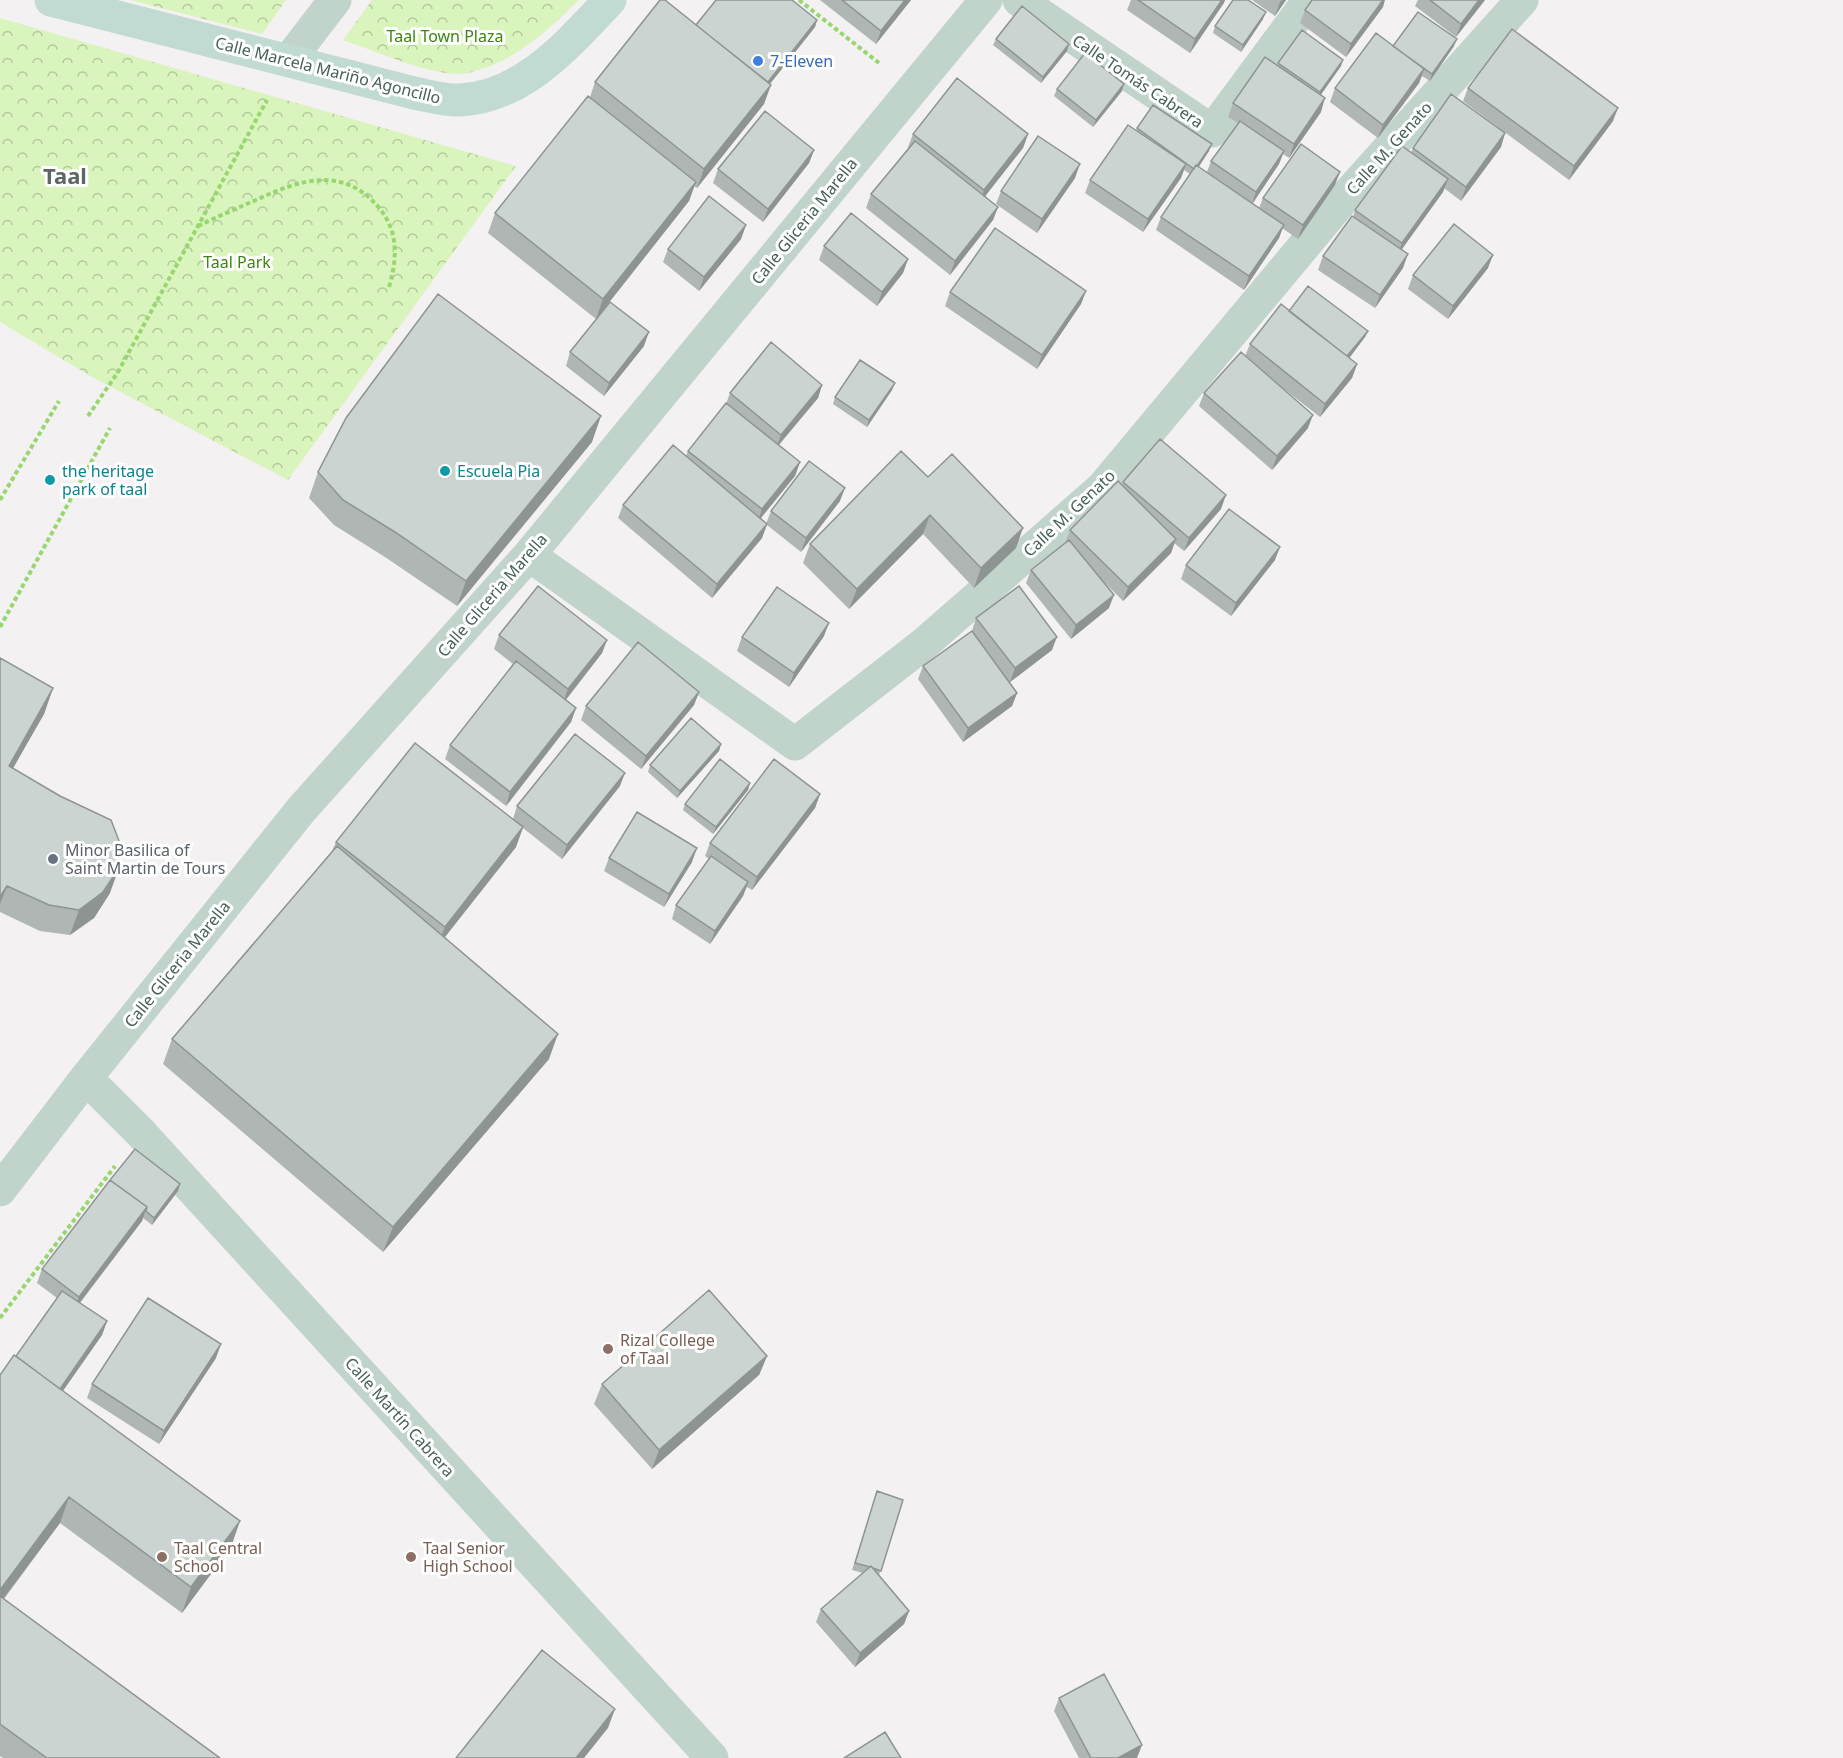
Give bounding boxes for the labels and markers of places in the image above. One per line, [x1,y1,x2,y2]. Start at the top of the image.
place label: 7-Eleven [770,50,833,72]
marker: 7-Eleven [751,54,765,68]
place label: the heritage park of taal [62,460,154,500]
place label: Escuela Pia [457,460,540,482]
marker: Escuela Pia [438,464,452,478]
marker: the heritage park of taal [43,473,57,487]
place label: Minor Basilica of Saint Martin de Tours [65,839,225,879]
marker: Minor Basilica of Saint Martin de Tours [46,852,60,866]
place label: Rizal College of Taal [620,1329,715,1369]
marker: Rizal College of Taal [601,1342,615,1356]
place label: Taal Central School [174,1537,262,1577]
place label: Taal Senior High School [423,1537,513,1577]
marker: Taal Central School [155,1550,169,1564]
marker: Taal Senior High School [404,1550,418,1564]

